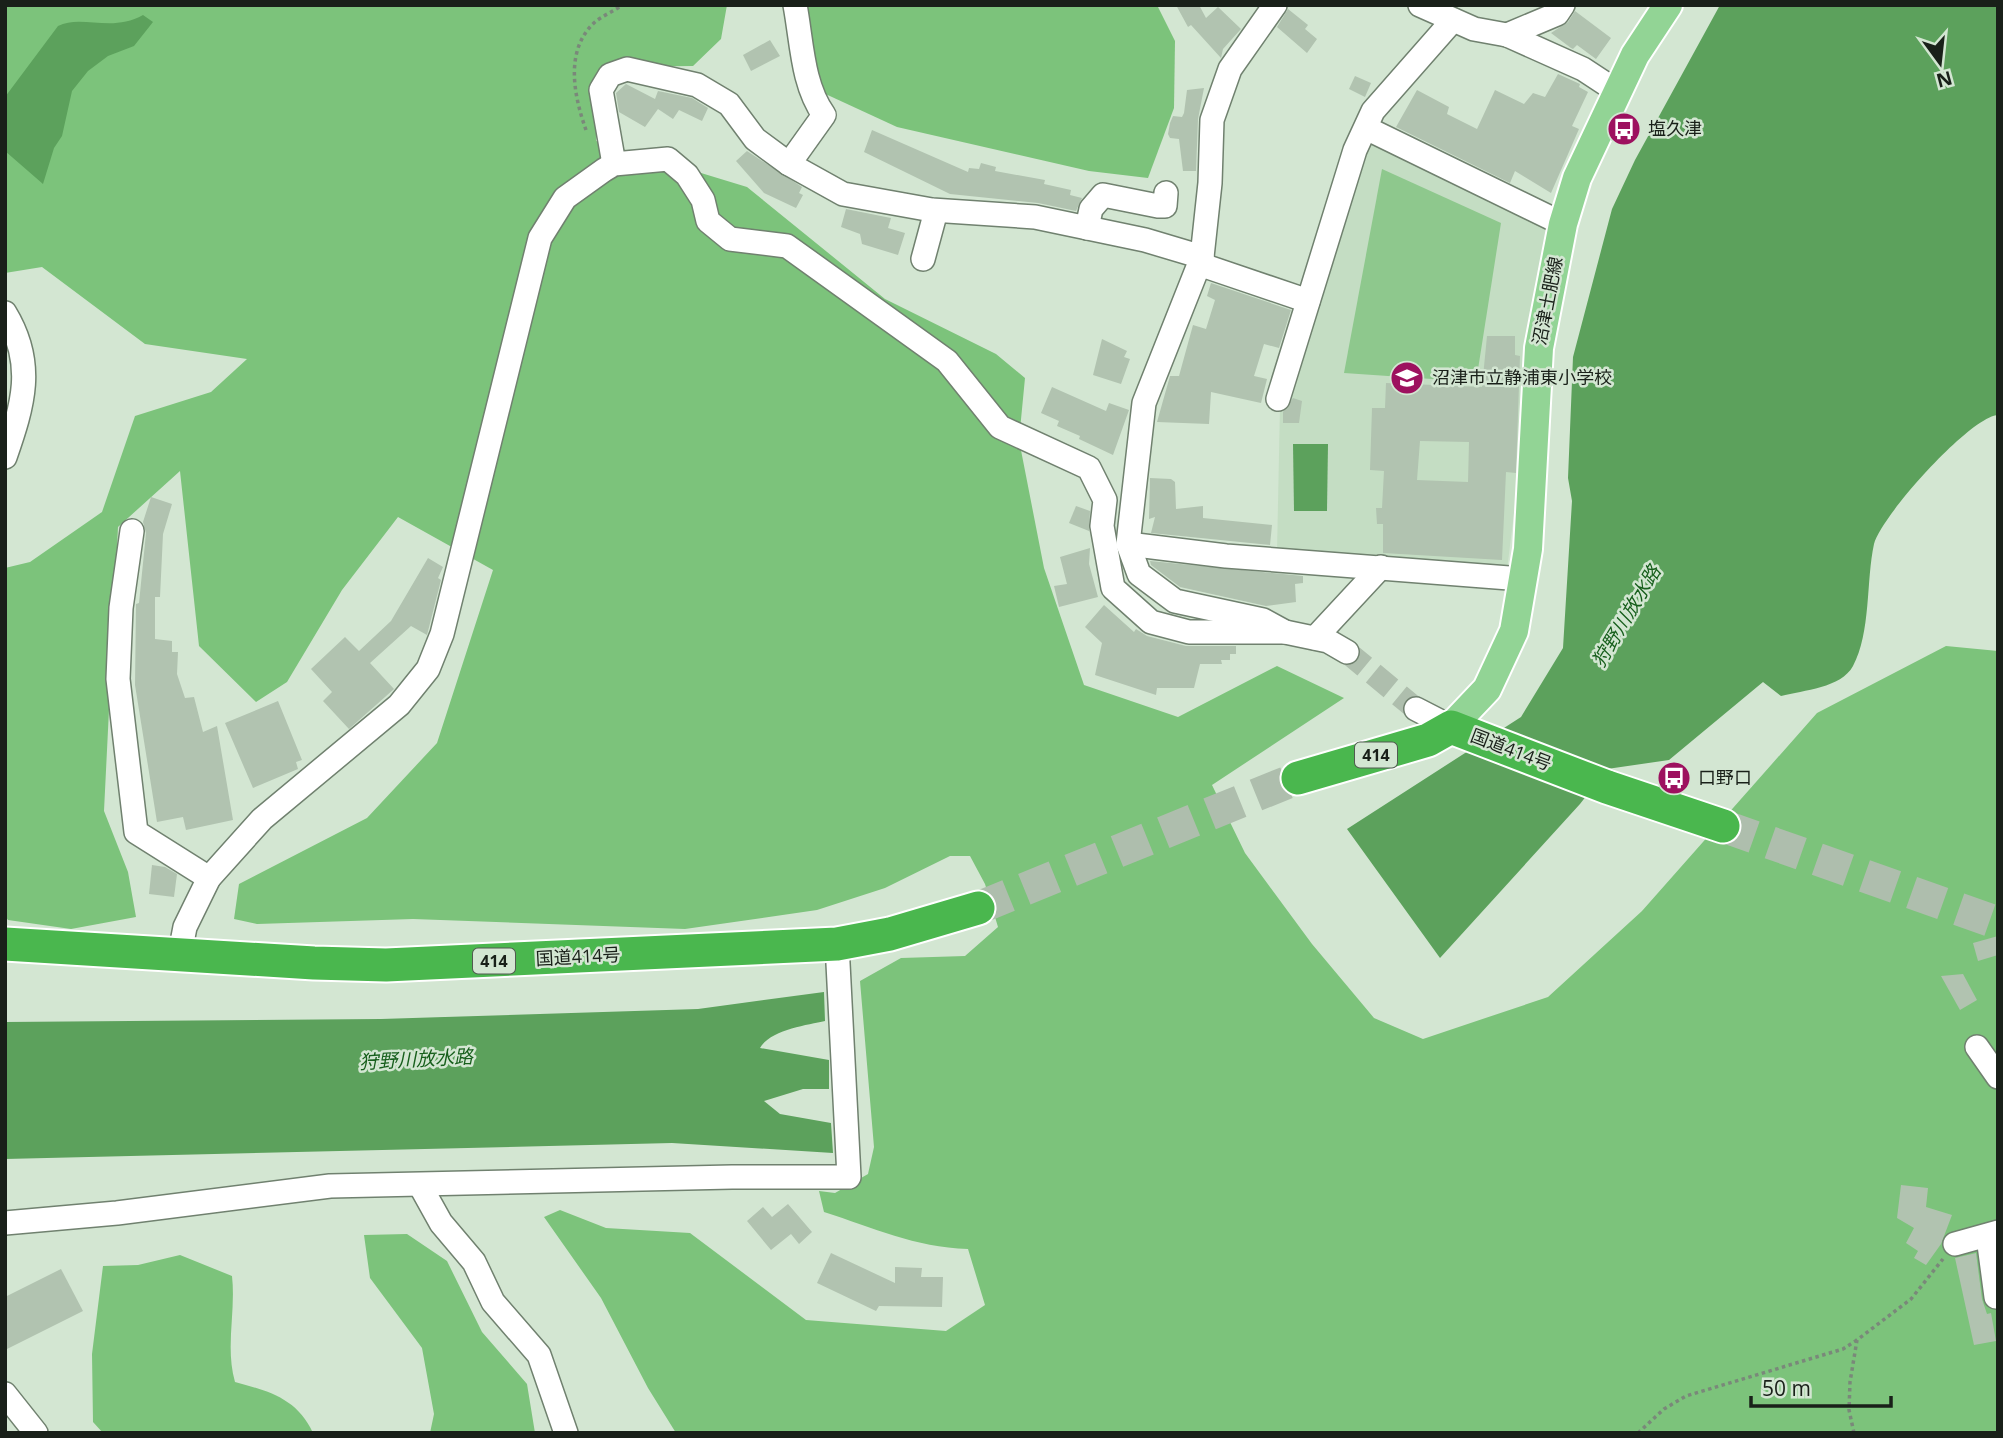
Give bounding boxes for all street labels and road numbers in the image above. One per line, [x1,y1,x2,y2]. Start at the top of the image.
street label: 沼津土肥線 [1527,254,1567,347]
street label: 国道414号 [1467,723,1555,775]
road number: 414 [1355,742,1397,768]
street label: 国道414号 [535,942,621,970]
road number: 414 [473,948,515,973]

